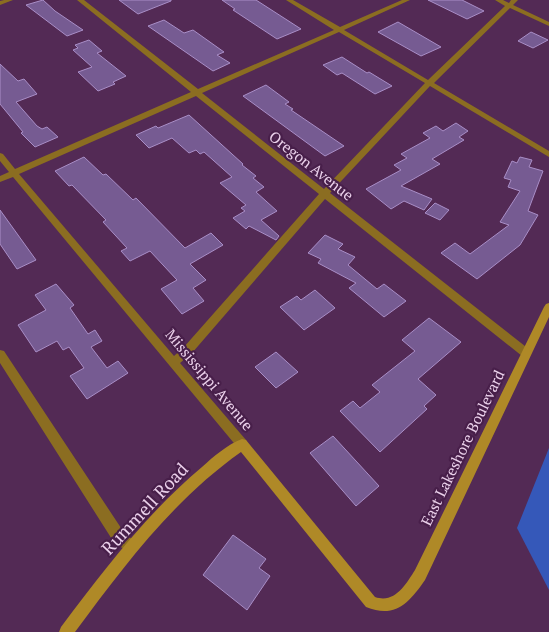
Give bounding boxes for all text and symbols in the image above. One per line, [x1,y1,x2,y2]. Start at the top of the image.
street label: Oregon Avenue [265,126,358,204]
street label: Mississippi Avenue [161,324,258,434]
street label: East Lakeshore Boulevard [416,366,508,529]
street label: Rummell Road [95,457,193,559]

